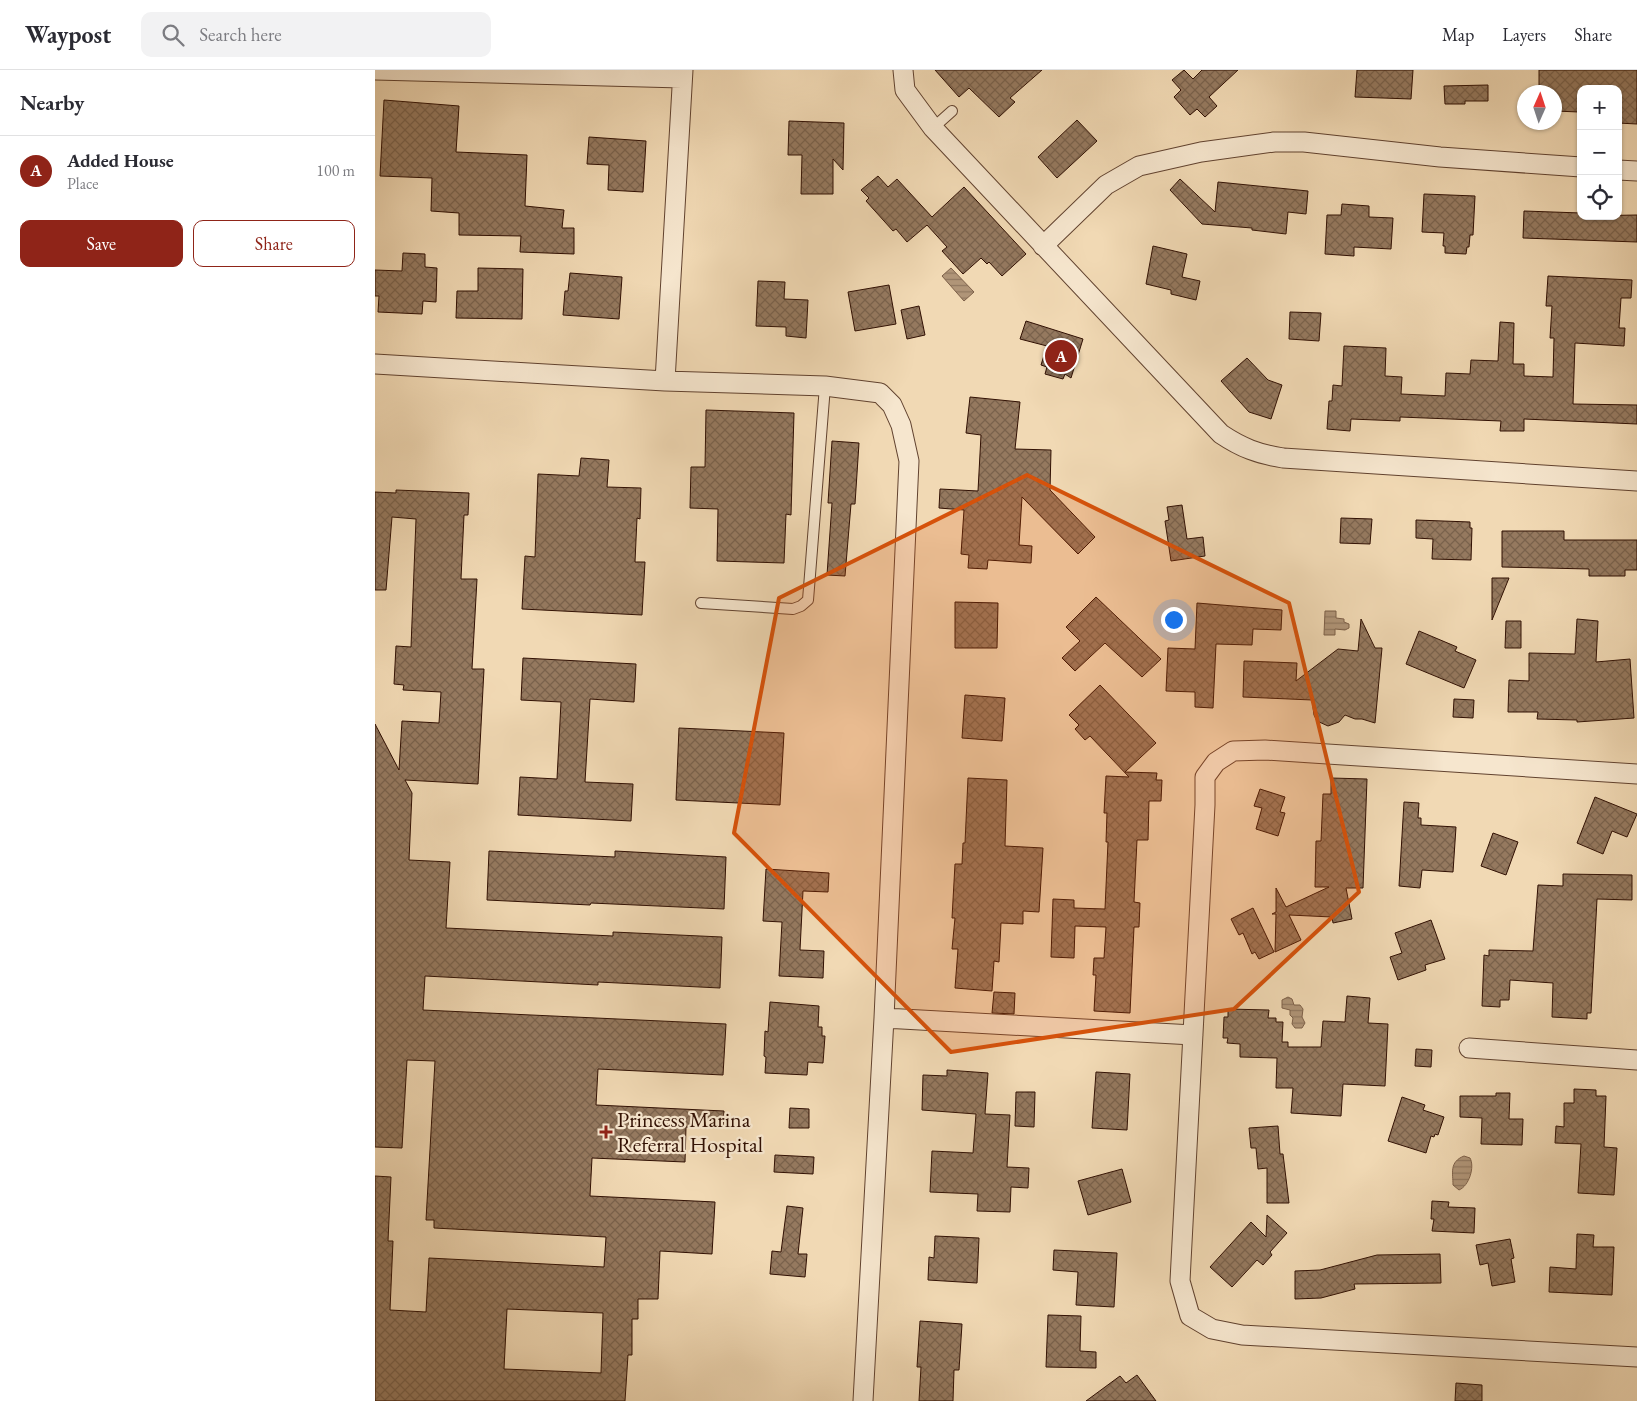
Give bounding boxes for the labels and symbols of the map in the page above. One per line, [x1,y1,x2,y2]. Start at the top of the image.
north arrow [1517,85,1562,130]
pin: A [1045,337,1077,375]
your location [1161,607,1187,633]
place label: Princess Marina Referral Hospital [617,1105,763,1159]
marker: Princess Marina Referral Hospital [599,1125,613,1139]

